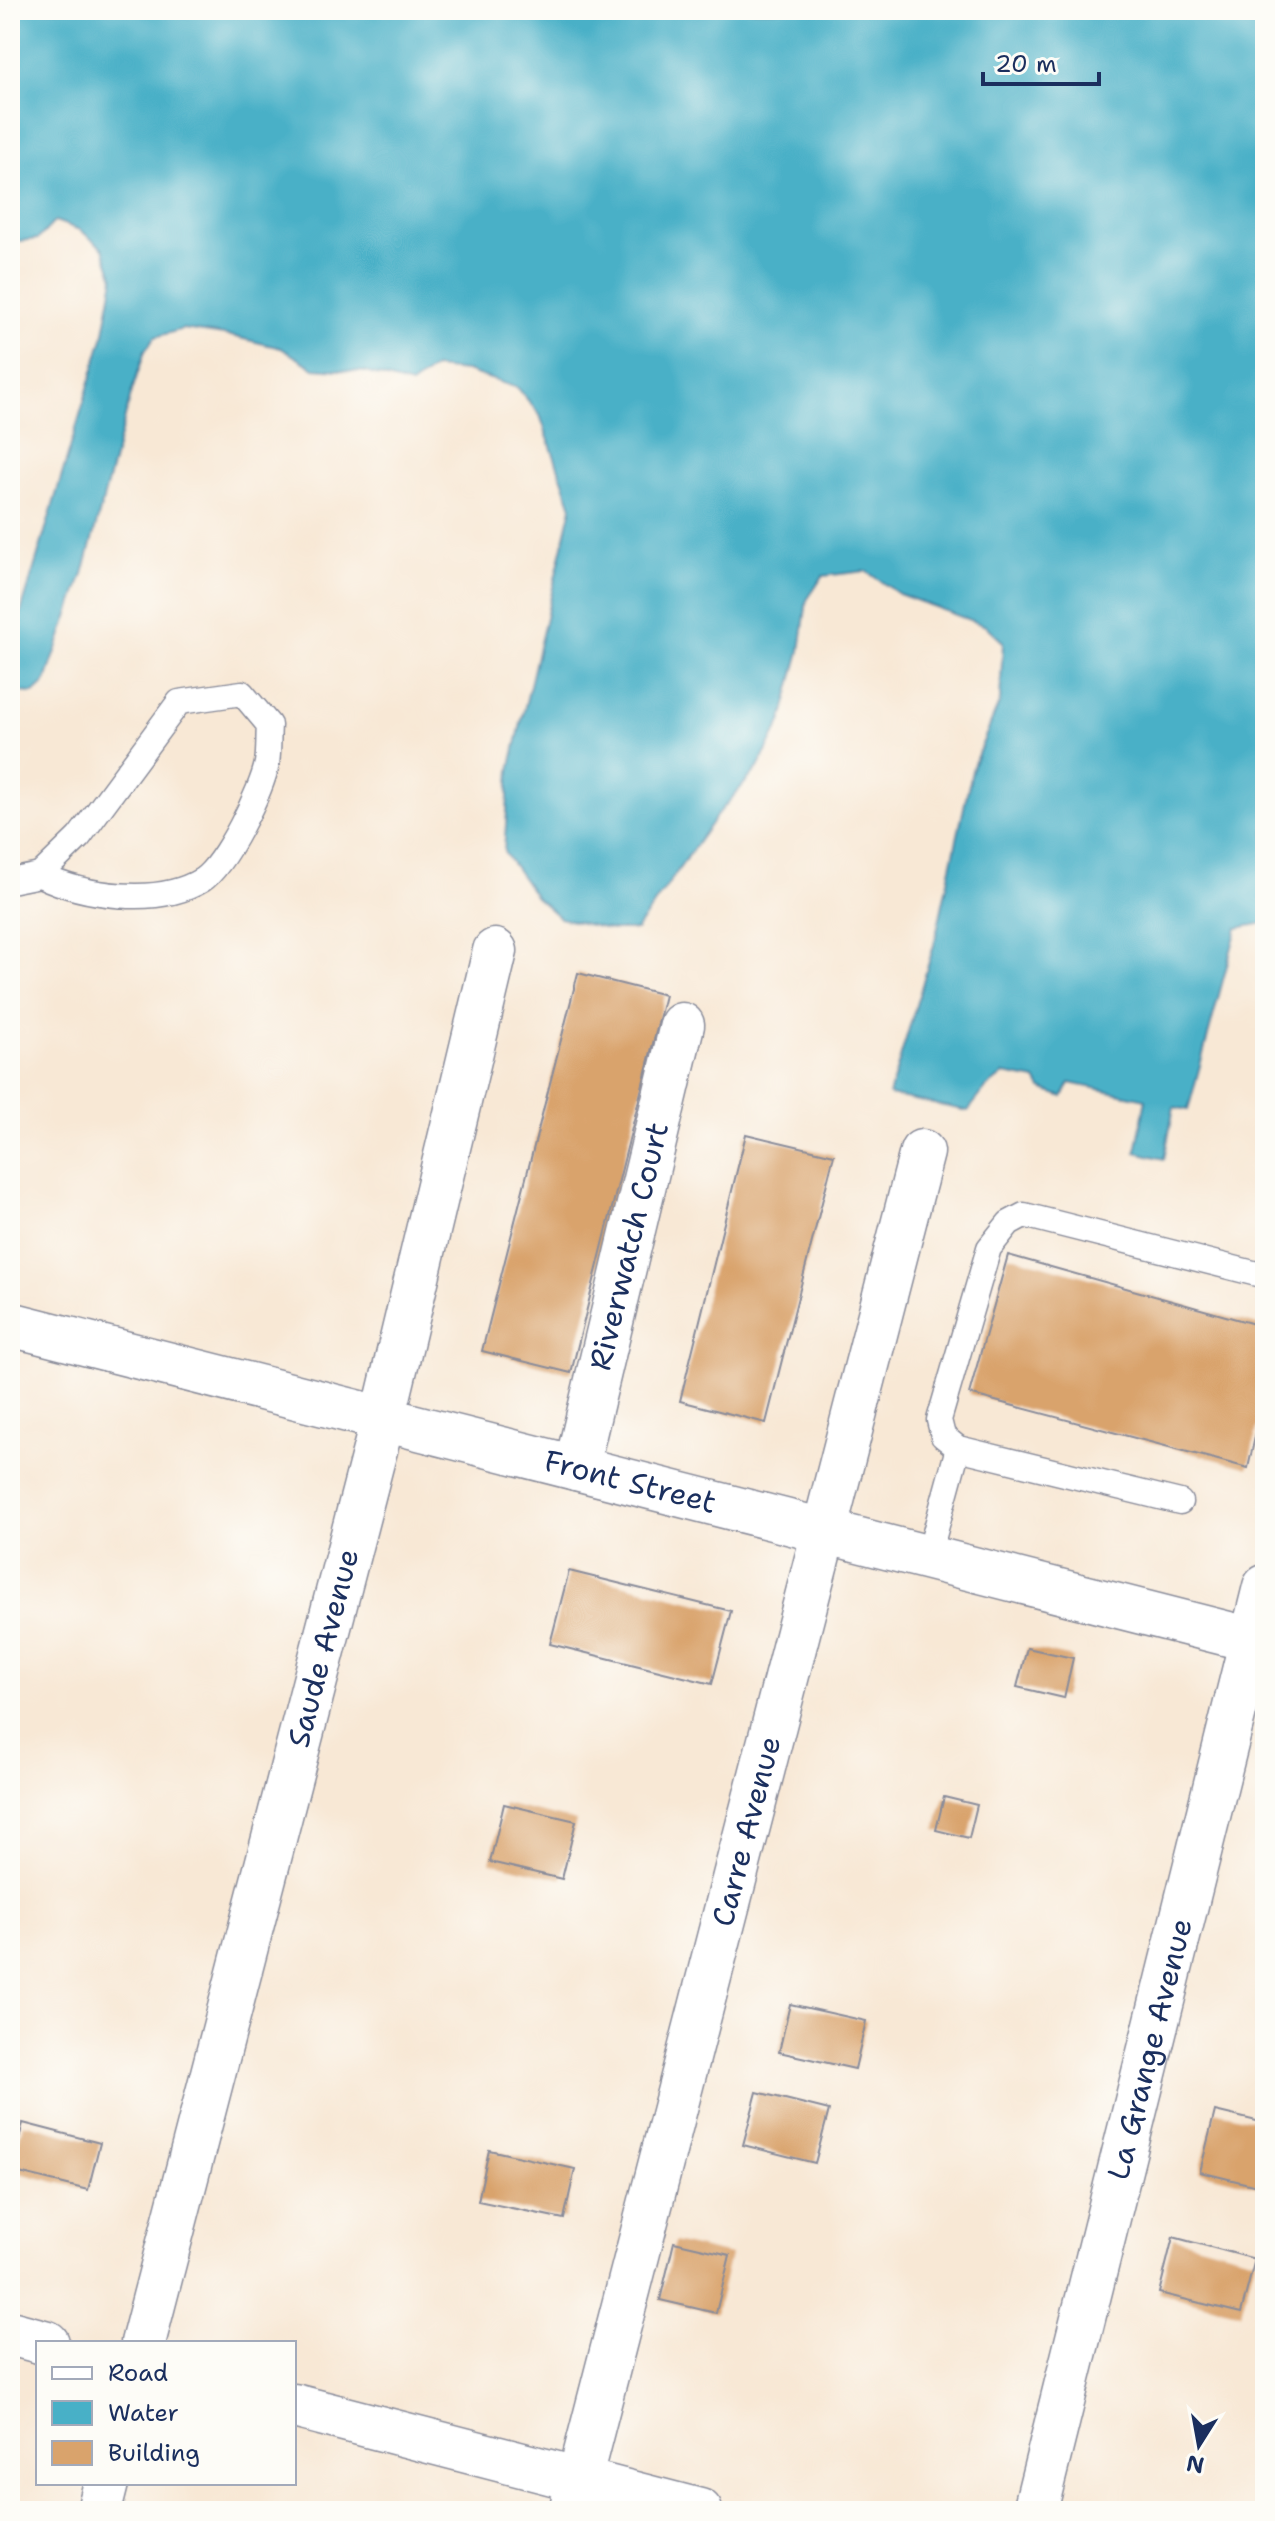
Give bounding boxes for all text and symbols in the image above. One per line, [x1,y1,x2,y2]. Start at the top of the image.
scale bar [983,36,1099,86]
text: 20 m [995,48,1057,80]
street label: Riverwatch Court [579,1118,678,1374]
street label: Front Street [540,1440,721,1523]
street label: Saude Avenue [278,1544,368,1752]
street label: Carre Avenue [702,1732,790,1931]
street label: La Grange Avenue [1097,1914,1202,2184]
legend [36,2341,296,2485]
text: Road [108,2357,168,2389]
text: Water [108,2397,179,2429]
north arrow [1159,2405,1239,2485]
text: Building [108,2437,200,2469]
text: N [1184,2448,1207,2480]

